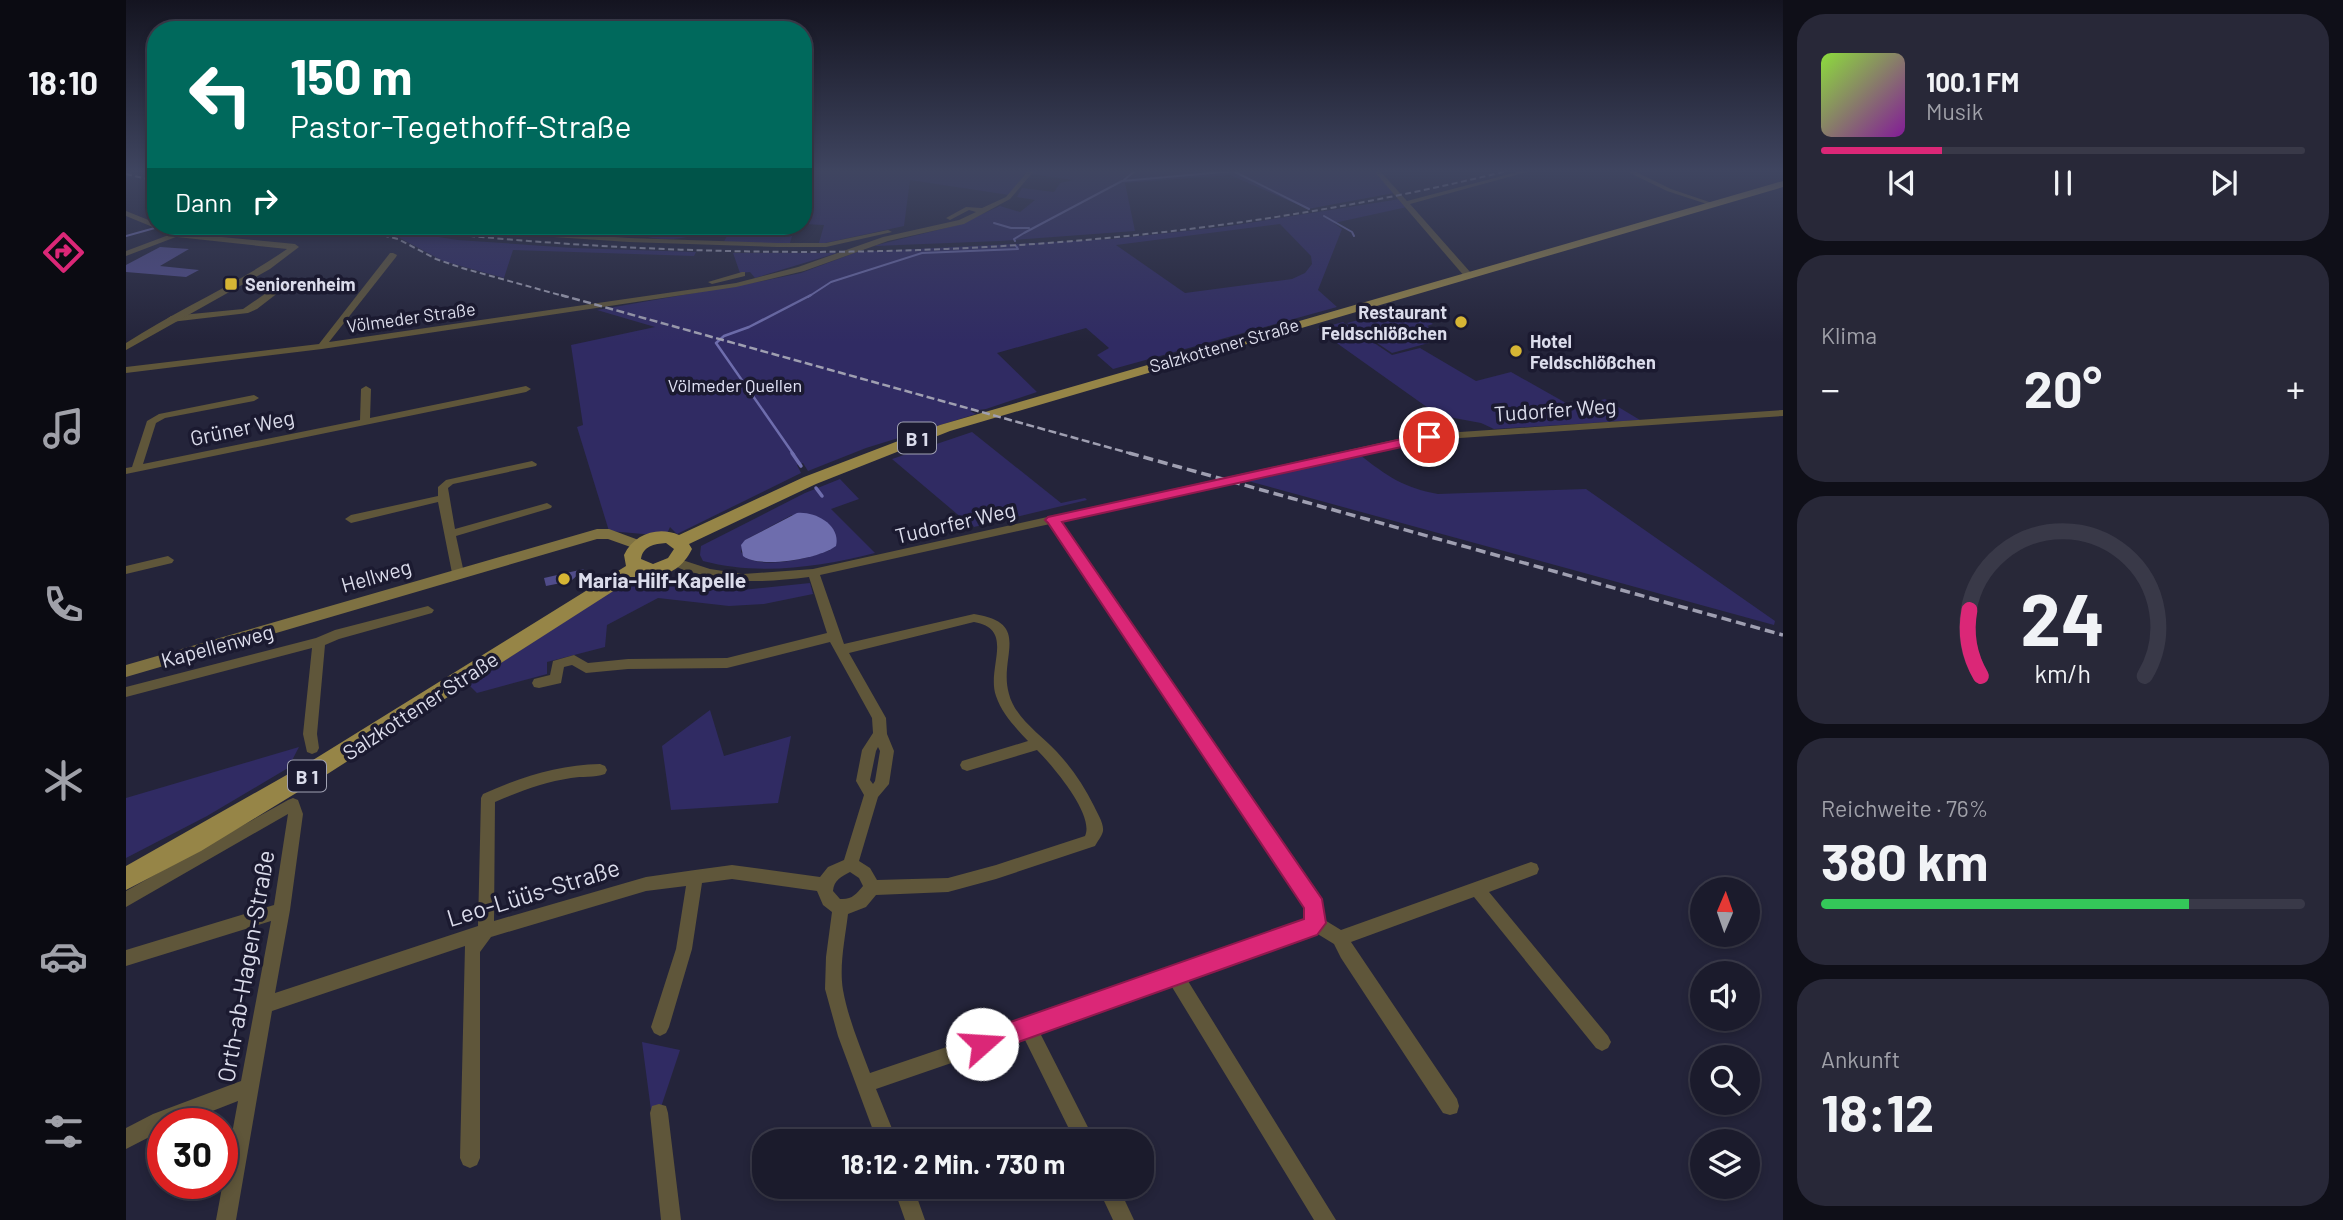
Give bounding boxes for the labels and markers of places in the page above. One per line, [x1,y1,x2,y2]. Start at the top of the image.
place label: Seniorenheim [245,273,356,295]
marker: Seniorenheim [223,276,239,292]
place label: Restaurant Feldschlößchen [1321,301,1447,344]
marker: Restaurant Feldschlößchen [1453,314,1469,330]
place label: Hotel Feldschlößchen [1530,330,1656,373]
marker: Hotel Feldschlößchen [1508,343,1524,359]
pin [1399,407,1459,467]
place label: Maria-Hilf-Kapelle [578,567,746,592]
marker: Maria-Hilf-Kapelle [556,571,572,587]

